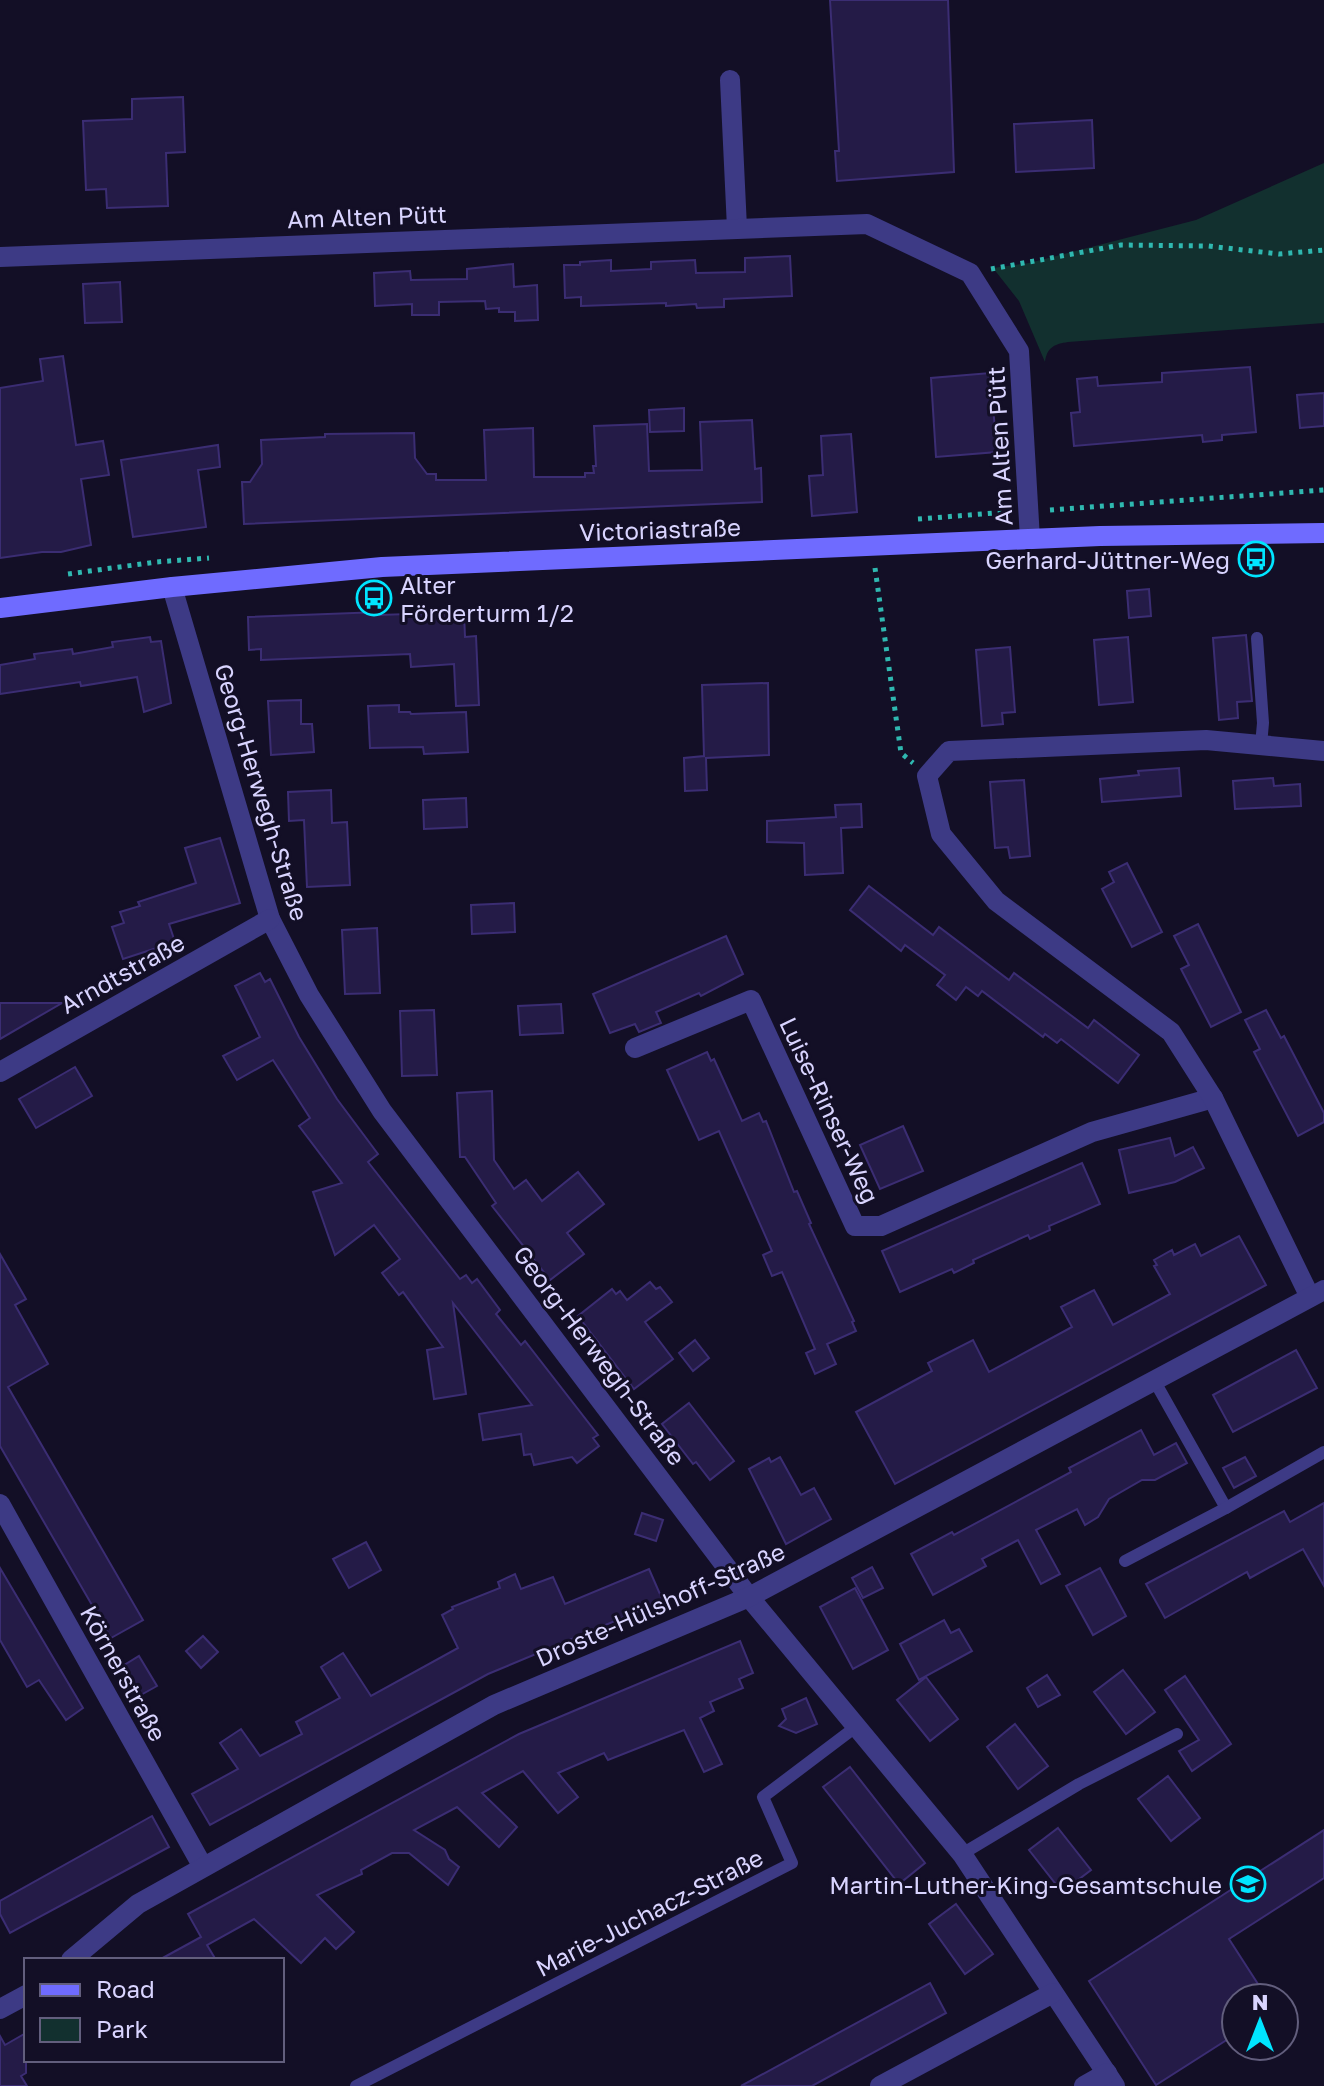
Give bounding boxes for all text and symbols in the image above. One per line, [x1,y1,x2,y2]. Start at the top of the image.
street label: Am Alten Pütt [287,199,447,233]
street label: Am Alten Pütt [980,366,1018,526]
street label: Victoriastraße [579,512,741,546]
bus stop icon: Gerhard-Jüttner-Weg [1237,540,1275,578]
place label: Gerhard-Jüttner-Weg [985,545,1230,574]
place label: Alter Förderturm 1/2 [400,570,574,627]
bus stop icon: Alter Förderturm 1/2 [355,579,393,617]
street label: Georg-Herwegh-Straße [209,660,315,924]
street label: Arndtstraße [55,927,189,1019]
street label: Luise-Rinser-Weg [774,1012,886,1208]
street label: Georg-Herwegh-Straße [508,1240,692,1470]
street label: Droste-Hülshoff-Straße [531,1536,789,1672]
street label: Körnerstraße [75,1600,173,1746]
street label: Marie-Juchacz-Straße [530,1842,768,1982]
school or university icon: Martin-Luther-King-Gesamtschule [1229,1865,1267,1903]
place label: Martin-Luther-King-Gesamtschule [829,1870,1222,1899]
legend [24,1958,284,2062]
text: Road [96,1974,155,2003]
north arrow [1220,1982,1300,2062]
text: N [1252,1988,1268,2015]
text: Park [96,2014,148,2043]

